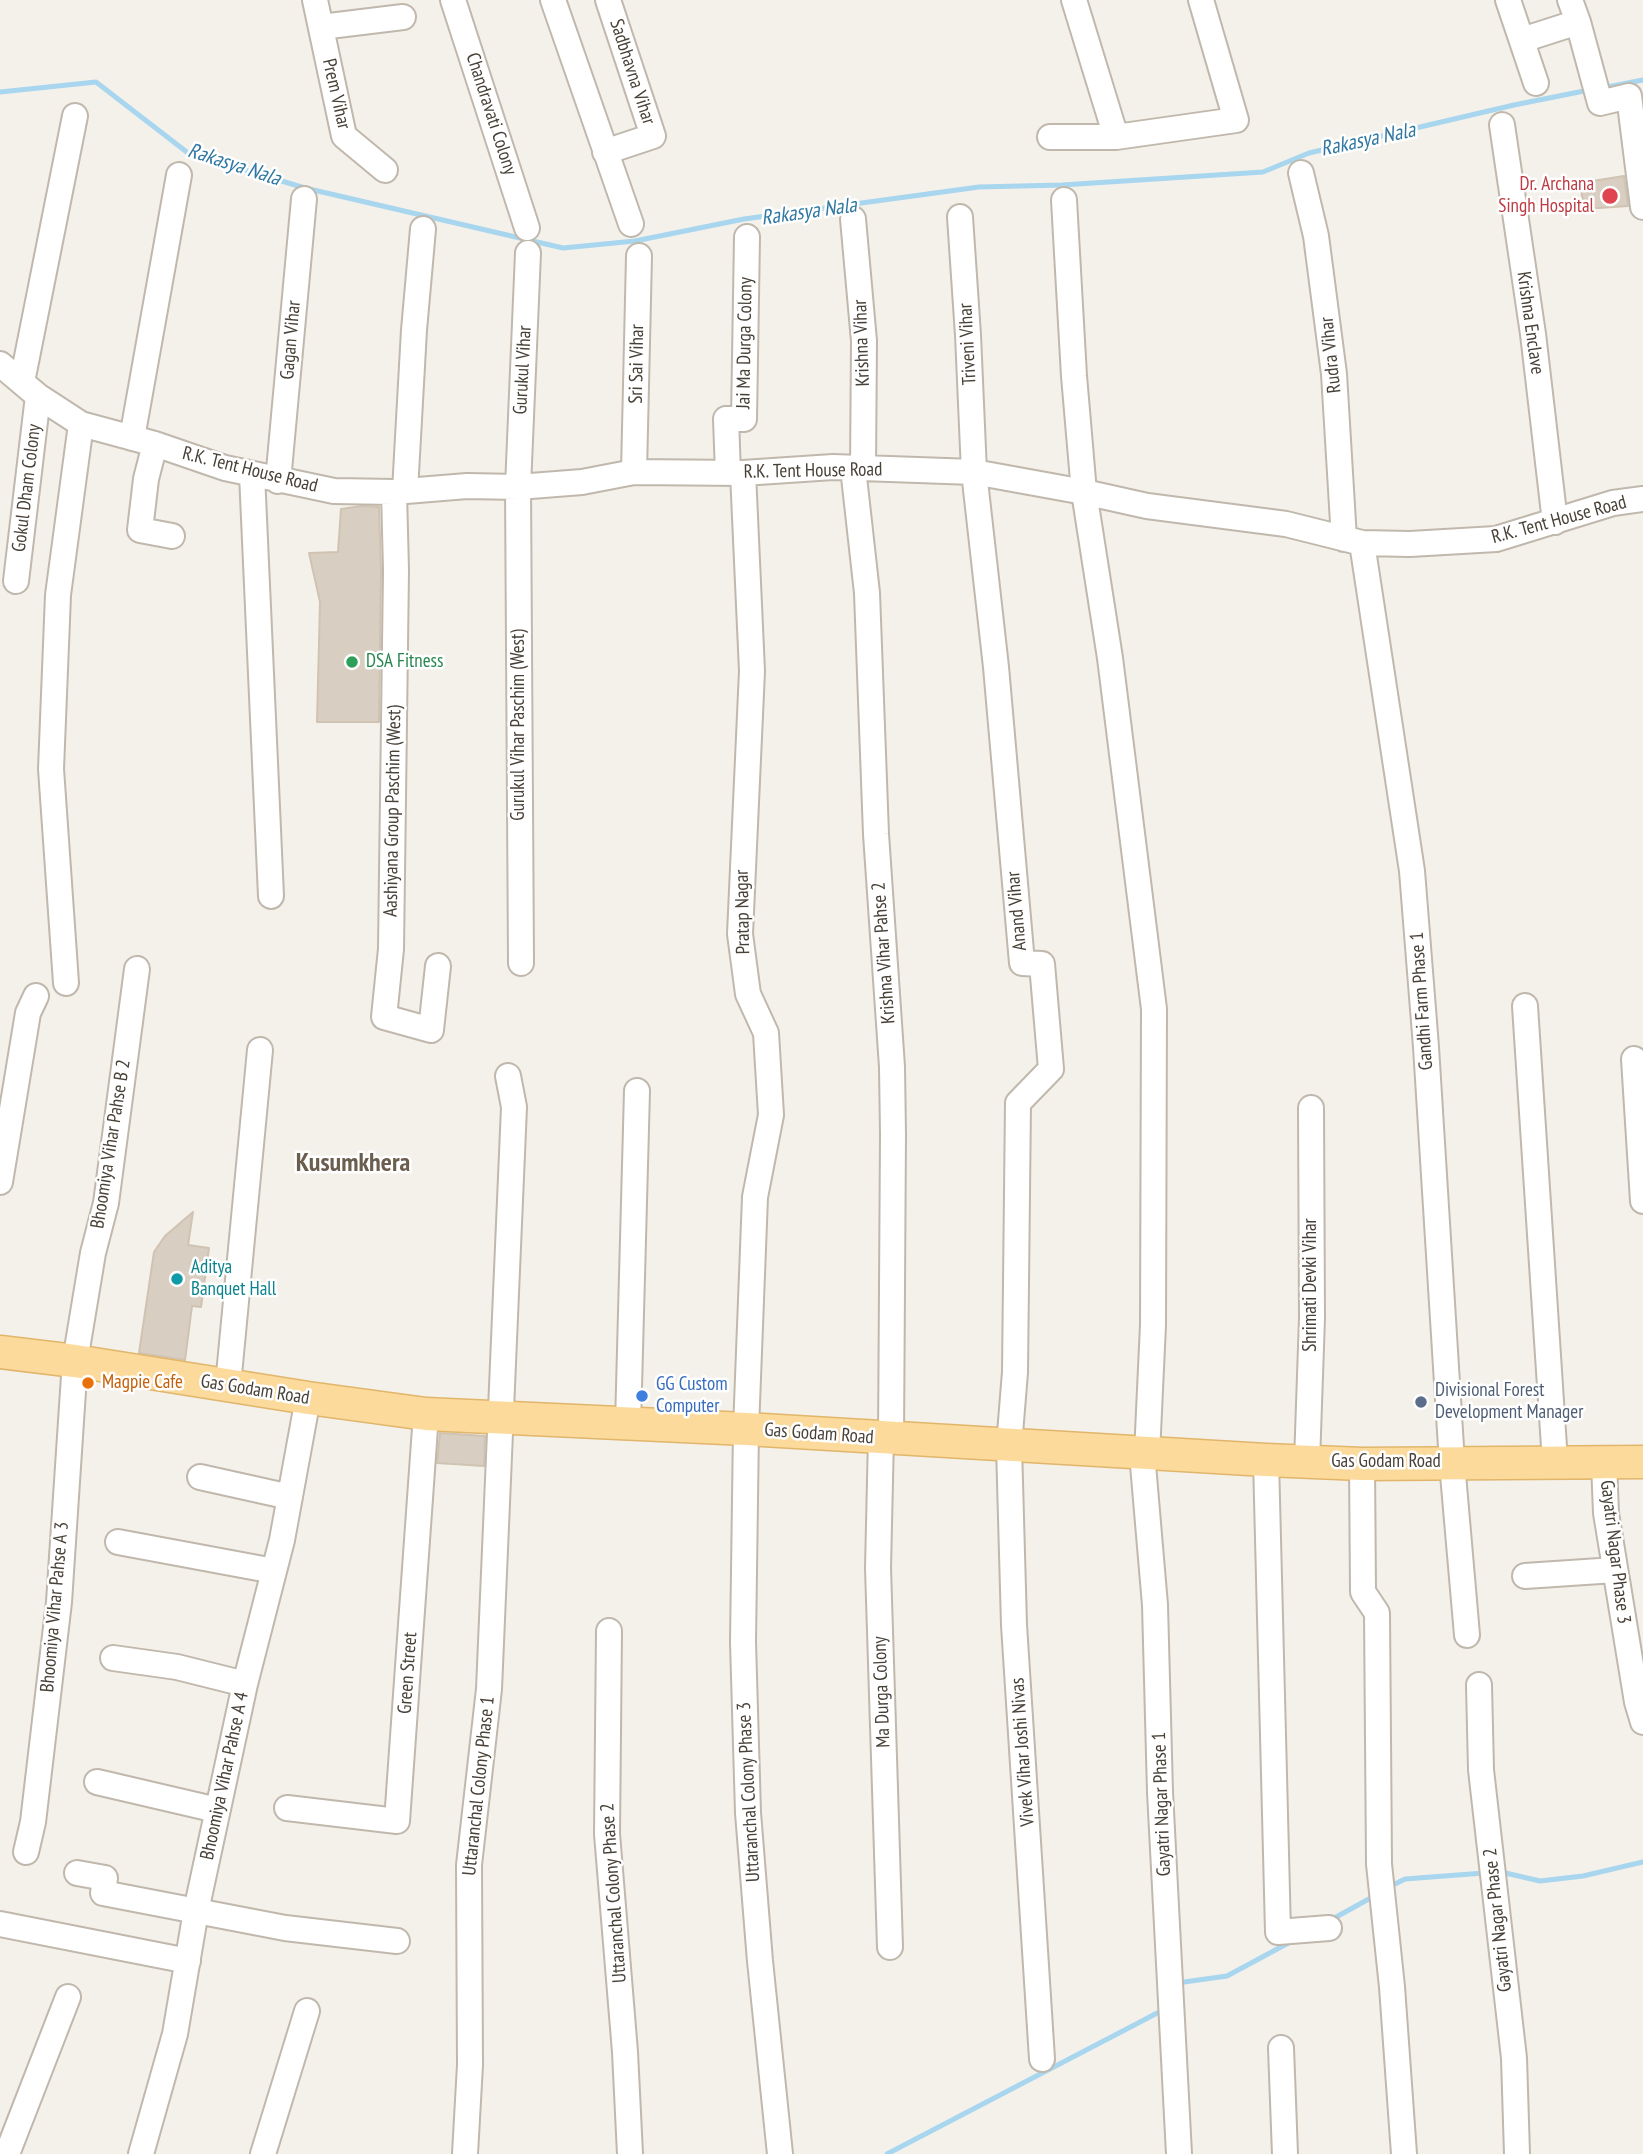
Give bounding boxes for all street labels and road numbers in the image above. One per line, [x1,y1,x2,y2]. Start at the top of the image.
street label: Sadbhavna Vihar [604,16,660,128]
street label: Chandravati Colony [461,50,521,178]
street label: Prem Vihar [317,57,355,131]
street label: Krishna Enclave [1512,270,1548,376]
street label: Jai Ma Durga Colony [732,277,758,409]
street label: Krishna Vihar [849,299,875,387]
street label: Gagan Vihar [276,300,306,380]
street label: Triveni Vihar [954,302,982,386]
street label: Rudra Vihar [1316,316,1346,394]
street label: Sri Sai Vihar [625,324,649,404]
street label: Gurukul Vihar [509,325,537,415]
street label: Gokul Dham Colony [8,423,46,553]
street label: R.K. Tent House Road [180,442,320,498]
street label: R.K. Tent House Road [744,458,882,484]
street label: R.K. Tent House Road [1489,491,1629,549]
street label: Gurukul Vihar Paschim (West) [508,629,530,821]
street label: Aashiyana Group Paschim (West) [380,705,406,917]
street label: Pratap Nagar [731,869,755,955]
street label: Anand Vihar [1002,870,1032,952]
street label: Krishna Vihar Pahse 2 [868,881,900,1025]
street label: Gandhi Farm Phase 1 [1406,931,1438,1071]
street label: Bhoomiya Vihar Pahse B 2 [86,1058,136,1230]
street label: Shrimati Devki Vihar [1300,1218,1322,1352]
street label: Gas Godam Road [199,1370,311,1410]
street label: Gas Godam Road [764,1419,874,1449]
street label: Gas Godam Road [1331,1451,1441,1473]
street label: Gayatri Nagar Phase 3 [1595,1479,1635,1625]
street label: Bhoomiya Vihar Pahse A 3 [36,1521,74,1693]
street label: Green Street [394,1631,422,1715]
street label: Ma Durga Colony [869,1636,895,1748]
street label: Vivek Vihar Joshi Nivas [1006,1677,1040,1827]
street label: Bhoomiya Vihar Pahse A 4 [196,1690,254,1862]
street label: Uttaranchal Colony Phase 1 [458,1695,500,1877]
street label: Uttaranchal Colony Phase 3 [733,1701,765,1883]
street label: Gayatri Nagar Phase 1 [1148,1731,1176,1877]
street label: Uttaranchal Colony Phase 2 [596,1802,632,1984]
street label: Gayatri Nagar Phase 2 [1479,1847,1517,1993]

